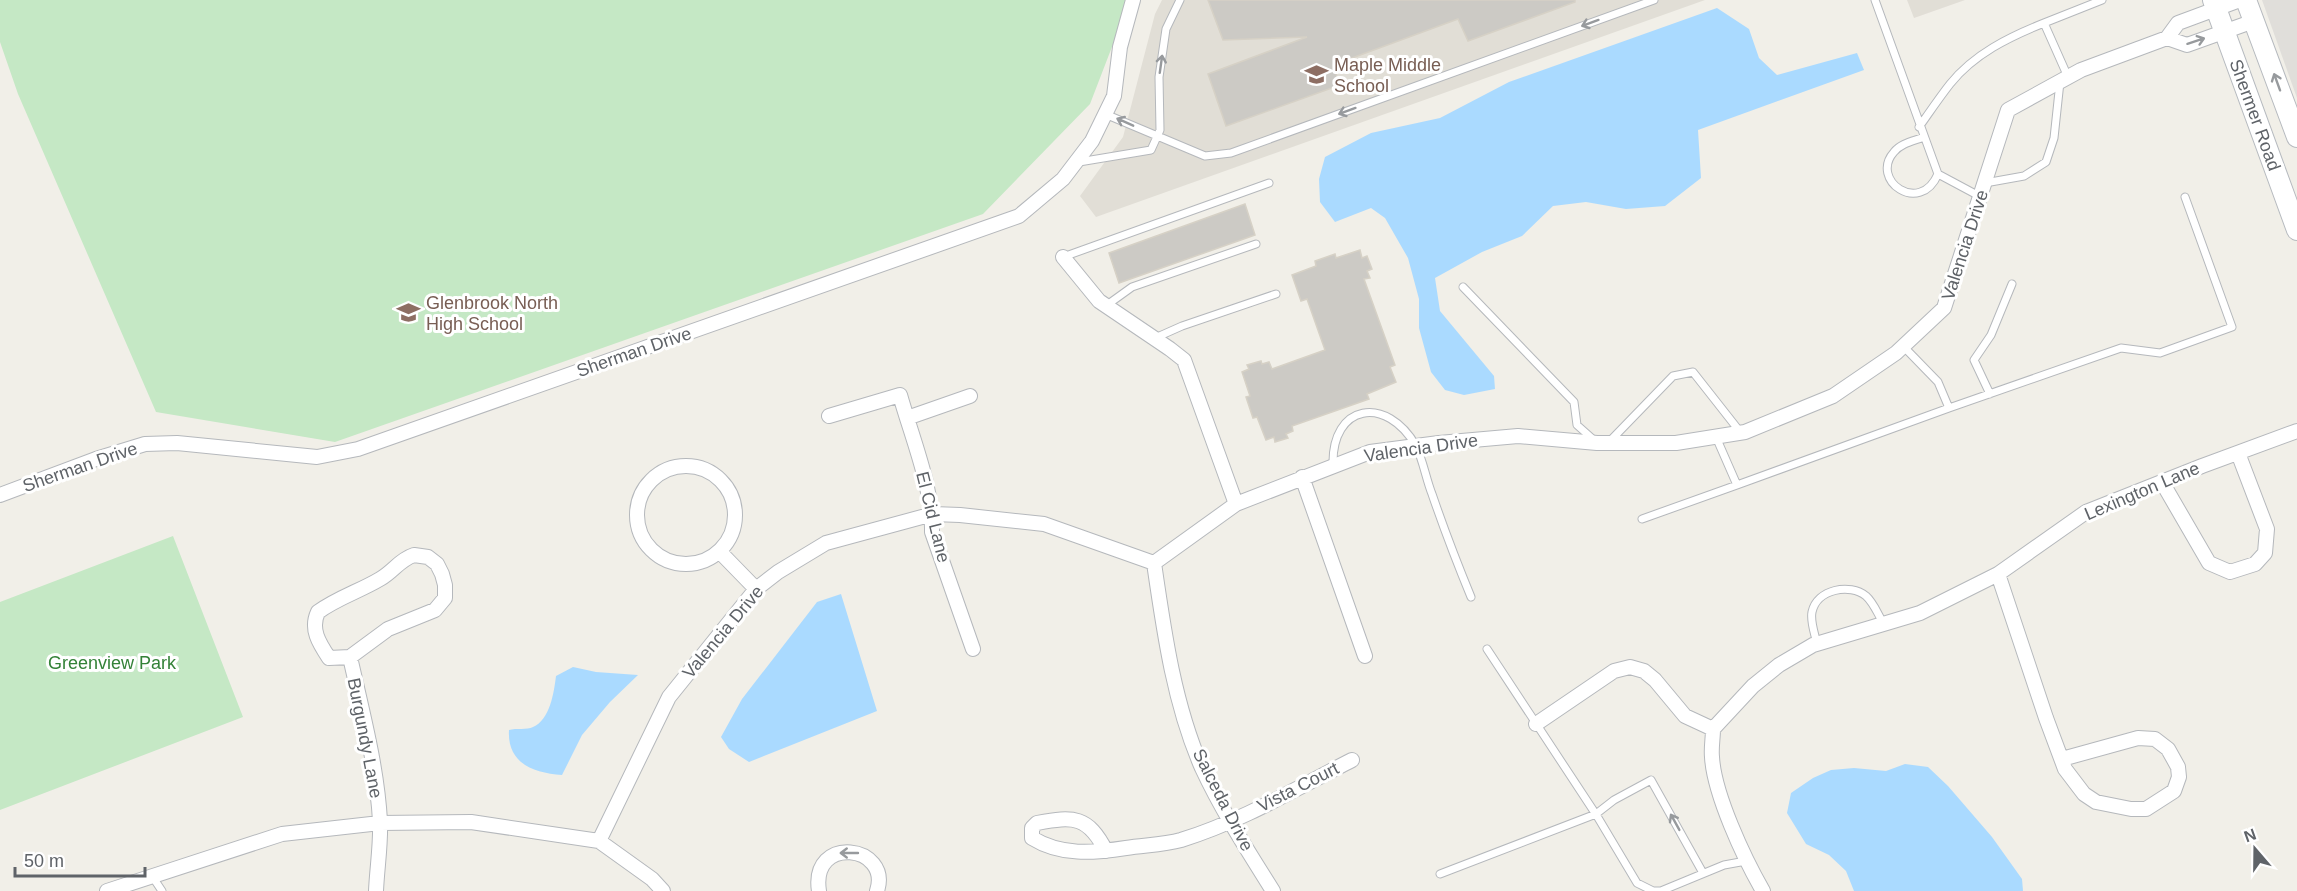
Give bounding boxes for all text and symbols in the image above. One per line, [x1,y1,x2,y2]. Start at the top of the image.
one-way arrow [1581,19,1600,30]
one-way arrow [2186,35,2205,46]
one-way arrow [1155,55,1166,75]
place label: Maple Middle School [1334,55,1441,96]
street label: Shermer Road [2226,57,2284,173]
school or university icon: Maple Middle School [1303,62,1329,88]
one-way arrow [2270,73,2281,92]
one-way arrow [1338,107,1357,118]
one-way arrow [1116,116,1135,127]
street label: Valencia Drive [1938,187,1992,303]
place label: Glenbrook North High School [426,293,558,334]
school or university icon: Glenbrook North High School [395,300,421,326]
street label: Sherman Drive [574,323,694,381]
street label: Valencia Drive [1363,430,1479,466]
street label: Sherman Drive [20,438,140,496]
street label: Lexington Lane [2081,458,2203,524]
street label: El Cid Lane [912,469,954,565]
street label: Valencia Drive [678,582,768,682]
park label: Greenview Park [48,653,177,673]
street label: Burgundy Lane [344,676,386,800]
street label: Salceda Drive [1189,746,1257,854]
street label: Vista Court [1254,758,1342,816]
one-way arrow [1669,814,1681,831]
north arrow [2225,819,2285,879]
text: N [2242,825,2258,845]
scale bar [15,840,146,878]
one-way arrow [839,847,859,859]
text: 50 m [24,851,64,871]

